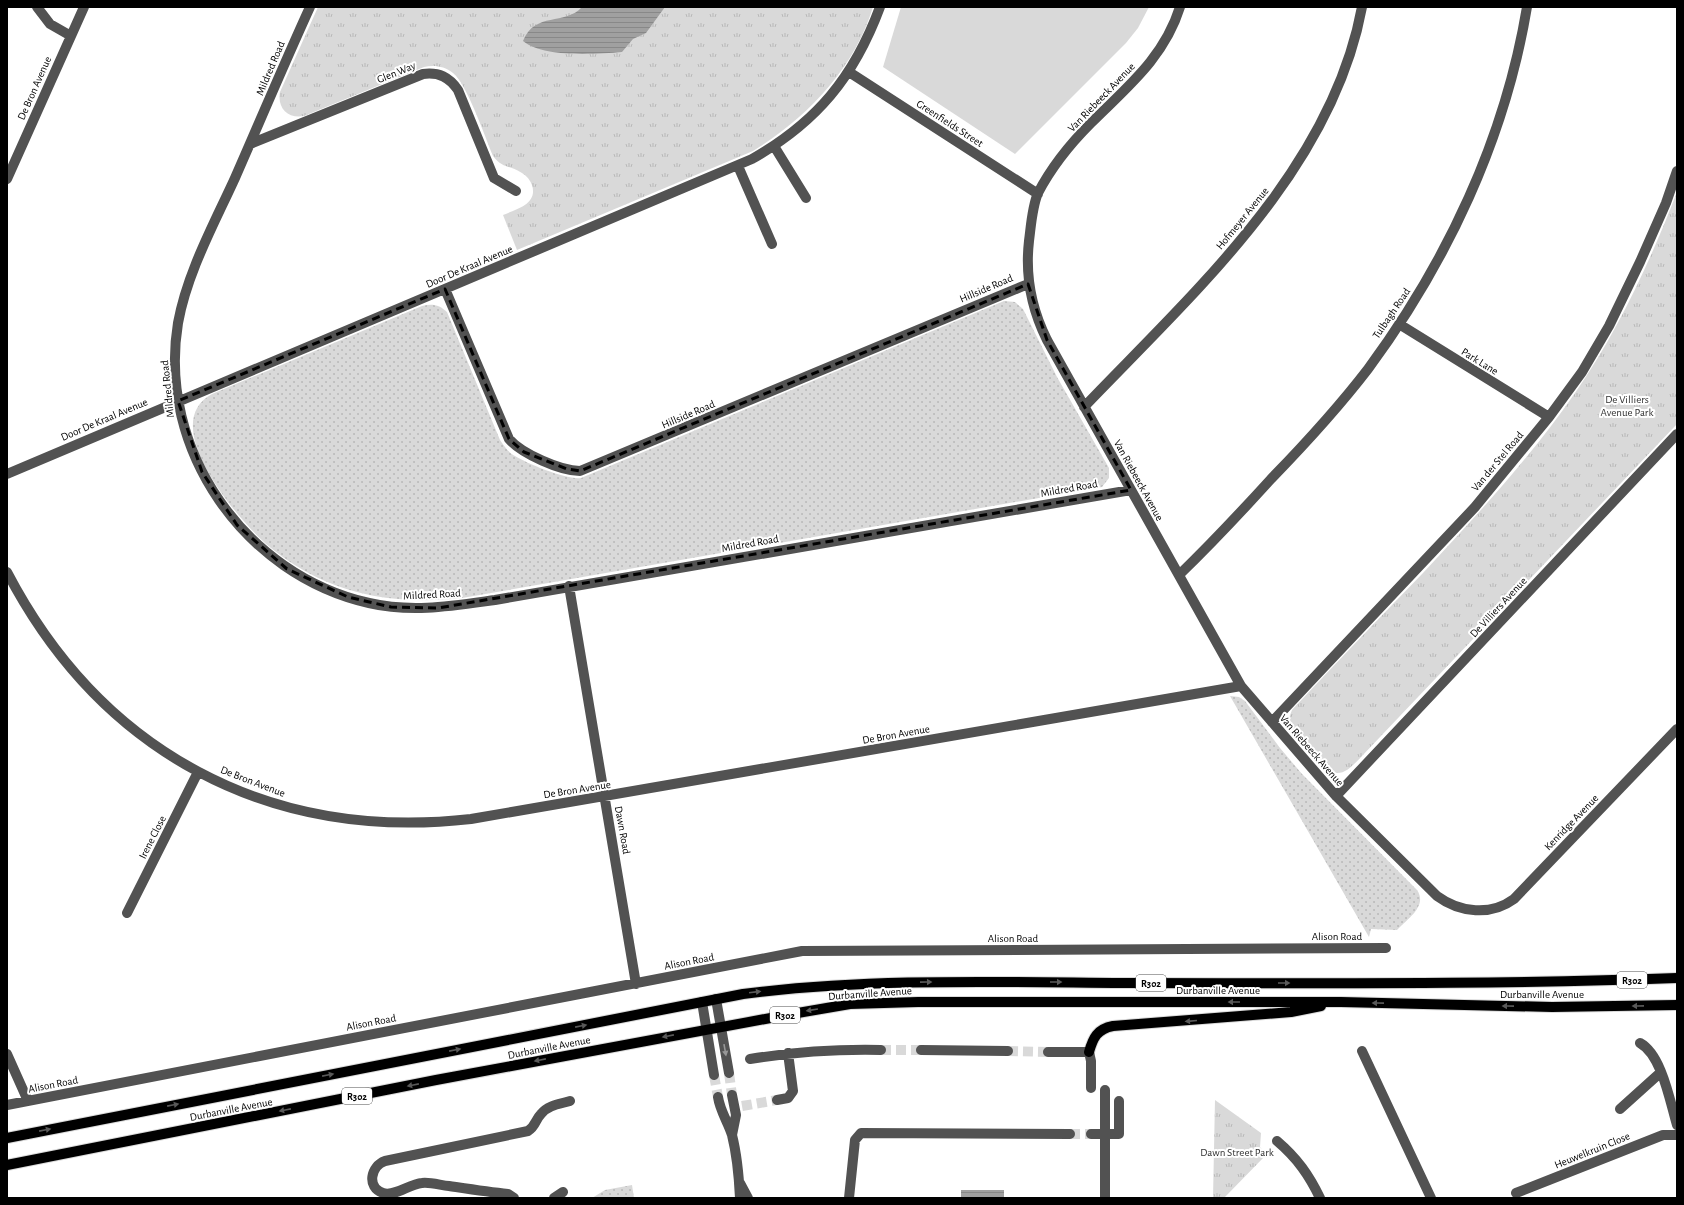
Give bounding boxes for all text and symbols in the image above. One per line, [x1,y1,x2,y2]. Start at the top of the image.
street label: Mildred Road [254,39,287,97]
street label: De Bron Avenue [16,55,53,122]
street label: Glen Way [375,60,417,85]
street label: Van Riebeeck Avenue [1066,61,1137,134]
street label: Greenfields Street [914,98,985,149]
street label: Hofmeyer Avenue [1214,185,1271,252]
street label: Door De Kraal Avenue [424,243,514,290]
street label: Hillside Road [958,272,1015,305]
street label: Tulbagh Road [1371,286,1412,341]
street label: Park Lane [1459,346,1500,377]
street label: Mildred Road [159,359,176,418]
park label: De Villiers Avenue Park [1601,394,1653,418]
street label: Door De Kraal Avenue [59,396,149,443]
street label: Hillside Road [660,398,717,431]
street label: Van der Stel Road [1469,429,1526,493]
street label: Van Riebeeck Avenue [1112,438,1165,523]
street label: Mildred Road [1040,478,1099,499]
street label: Mildred Road [721,533,780,554]
street label: De Villiers Avenue [1468,575,1529,639]
street label: Mildred Road [403,587,461,602]
street label: Van Riebeeck Avenue [1278,712,1346,788]
street label: De Bron Avenue [862,723,931,746]
street label: De Bron Avenue [219,764,287,799]
street label: De Bron Avenue [543,779,612,800]
street label: Kenridge Avenue [1542,792,1601,852]
street label: Dawn Road [613,805,632,855]
street label: Irene Close [137,814,168,861]
street label: Alison Road [1312,931,1363,942]
street label: Alison Road [988,933,1039,944]
street label: Alison Road [663,951,715,972]
road number: R302 [1617,972,1647,988]
road number: R302 [1136,975,1166,991]
one-way arrow [920,979,933,985]
one-way arrow [1050,979,1063,985]
one-way arrow [1278,980,1291,986]
street label: Durbanville Avenue [828,985,912,1002]
street label: Durbanville Avenue [1176,985,1260,996]
one-way arrow [749,989,761,996]
street label: Durbanville Avenue [1500,989,1584,1000]
one-way arrow [1227,999,1240,1005]
one-way arrow [1371,1000,1384,1006]
one-way arrow [1502,1002,1514,1009]
one-way arrow [1631,1003,1644,1009]
road number: R302 [770,1007,800,1023]
one-way arrow [805,1007,818,1013]
street label: Alison Road [345,1012,397,1033]
one-way arrow [1185,1017,1197,1024]
one-way arrow [575,1023,587,1029]
street label: Durbanville Avenue [507,1034,591,1061]
one-way arrow [662,1034,674,1040]
one-way arrow [722,1044,728,1056]
one-way arrow [449,1046,461,1052]
one-way arrow [534,1058,547,1064]
one-way arrow [322,1071,334,1077]
street label: Alison Road [27,1074,79,1095]
one-way arrow [407,1082,419,1088]
road number: R302 [342,1088,372,1104]
street label: Durbanville Avenue [189,1096,273,1123]
one-way arrow [167,1102,179,1108]
one-way arrow [279,1107,291,1113]
one-way arrow [39,1127,51,1133]
street label: Heuwelkruin Close [1553,1130,1631,1171]
park label: Dawn Street Park [1200,1147,1274,1158]

